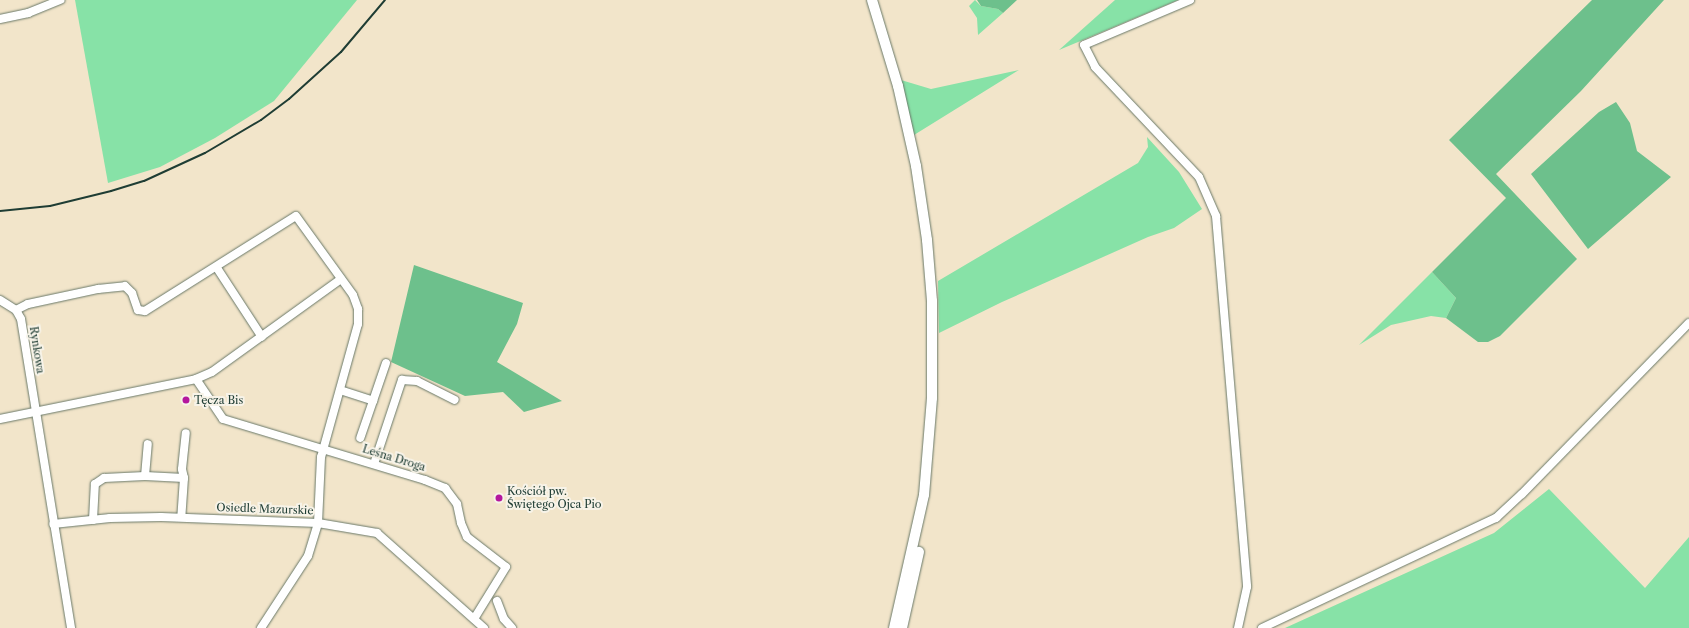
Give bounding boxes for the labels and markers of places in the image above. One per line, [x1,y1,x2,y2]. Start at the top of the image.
place label: Tęcza Bis [194,393,243,407]
marker: Tęcza Bis [181,395,191,405]
place label: Kościół pw. Świętego Ojca Pio [507,485,602,511]
marker: Kościół pw. Świętego Ojca Pio [494,493,504,503]

